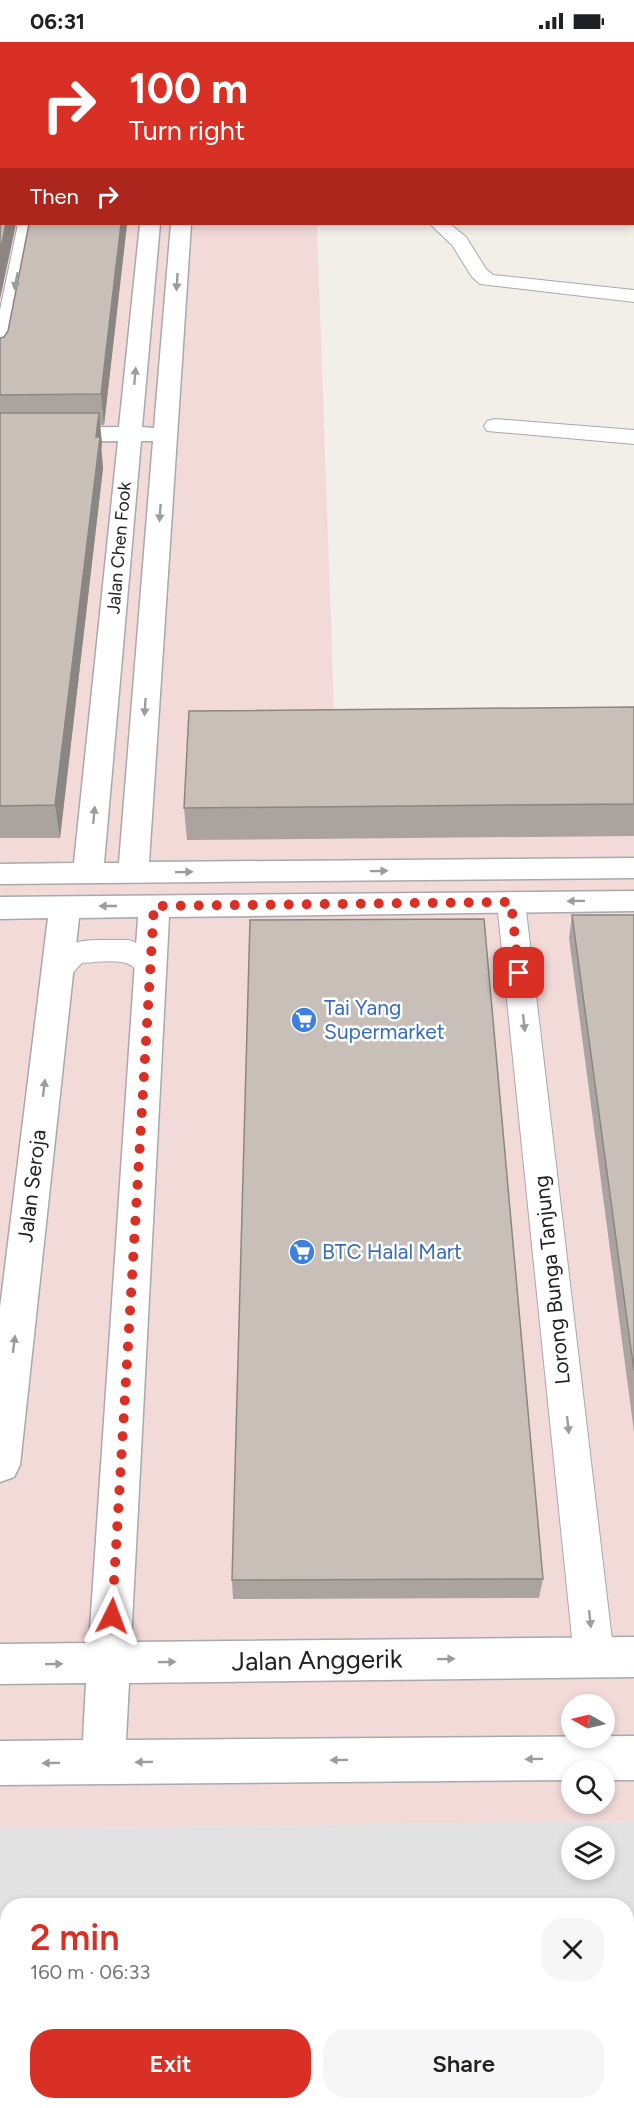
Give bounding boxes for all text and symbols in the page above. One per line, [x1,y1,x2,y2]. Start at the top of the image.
text: 06:31 [30,8,85,35]
text: 100 m [129,63,248,114]
icon: right [30,66,108,144]
text: Turn right [129,114,245,147]
icon: right [91,180,124,213]
text: Then [30,183,79,210]
one-way arrow [11,272,20,291]
one-way arrow [172,272,181,291]
one-way arrow [130,366,140,385]
street label: Jalan Chen Fook [102,481,136,615]
one-way arrow [155,503,164,522]
one-way arrow [140,698,150,717]
one-way arrow [89,805,99,824]
one-way arrow [370,866,389,876]
one-way arrow [175,868,194,877]
one-way arrow [566,896,585,906]
one-way arrow [98,902,117,911]
pin [493,947,544,998]
icon: arrive [502,956,535,989]
place label: Tai Yang Supermarket [324,995,445,1044]
supermarket icon: Tai Yang Supermarket [289,1005,319,1035]
one-way arrow [519,1013,529,1032]
one-way arrow [39,1078,49,1097]
street label: Jalan Seroja [12,1128,51,1244]
street label: Lorong Bunga Tanjung [528,1174,575,1386]
supermarket icon: BTC Halal Mart [287,1237,317,1267]
place label: BTC Halal Mart [322,1239,462,1264]
one-way arrow [9,1335,19,1354]
one-way arrow [563,1416,573,1435]
position arrow [80,1584,144,1648]
one-way arrow [585,1610,594,1629]
street label: Jalan Anggerik [231,1643,403,1677]
one-way arrow [437,1654,456,1664]
one-way arrow [158,1657,177,1667]
one-way arrow [45,1659,64,1669]
north arrow [561,1694,615,1748]
map controls [561,1694,615,1880]
one-way arrow [524,1754,543,1763]
one-way arrow [329,1755,348,1765]
one-way arrow [134,1757,153,1767]
one-way arrow [42,1758,61,1768]
button: search [561,1760,615,1814]
button: layers [561,1826,615,1880]
text: 2 min [30,1916,120,1959]
button: close [541,1918,604,1981]
text: 160 m · 06:33 [30,1960,150,1984]
button: Exit [30,2029,311,2098]
button: Share [323,2029,604,2098]

